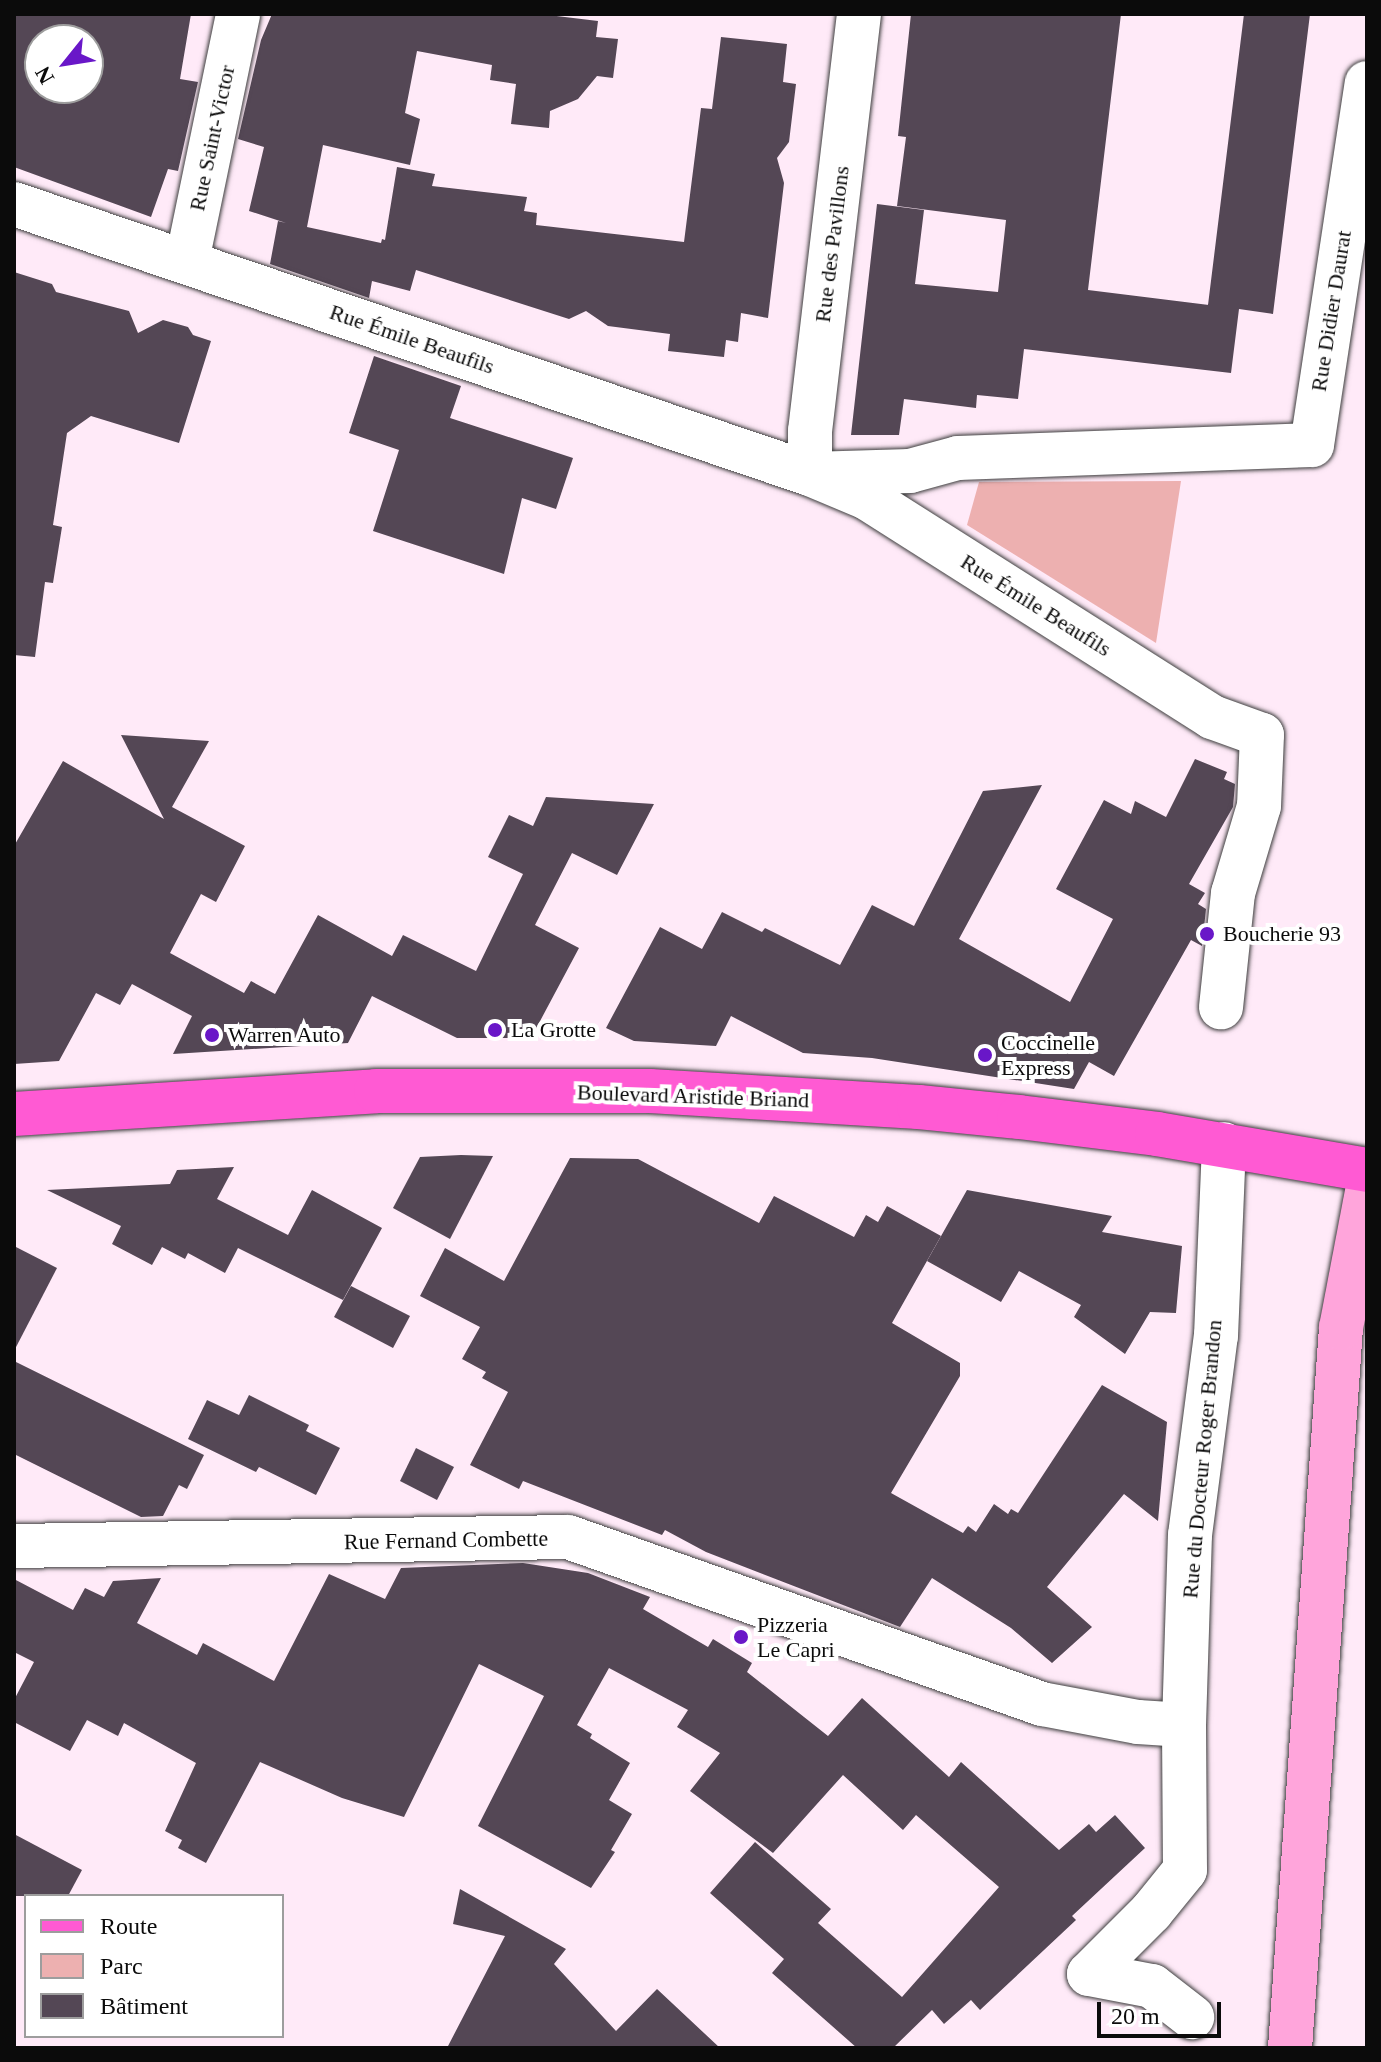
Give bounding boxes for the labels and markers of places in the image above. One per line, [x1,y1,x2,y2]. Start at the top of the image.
place label: Boucherie 93 [1223,921,1341,947]
marker: Boucherie 93 [1198,925,1216,943]
place label: La Grotte [511,1017,596,1043]
marker: La Grotte [486,1021,504,1039]
place label: Warren Auto [228,1022,342,1048]
marker: Warren Auto [203,1026,221,1044]
place label: Coccinelle Express [1001,1029,1095,1080]
marker: Coccinelle Express [976,1046,994,1064]
place label: Pizzeria Le Capri [757,1611,835,1662]
marker: Pizzeria Le Capri [732,1628,750,1646]

